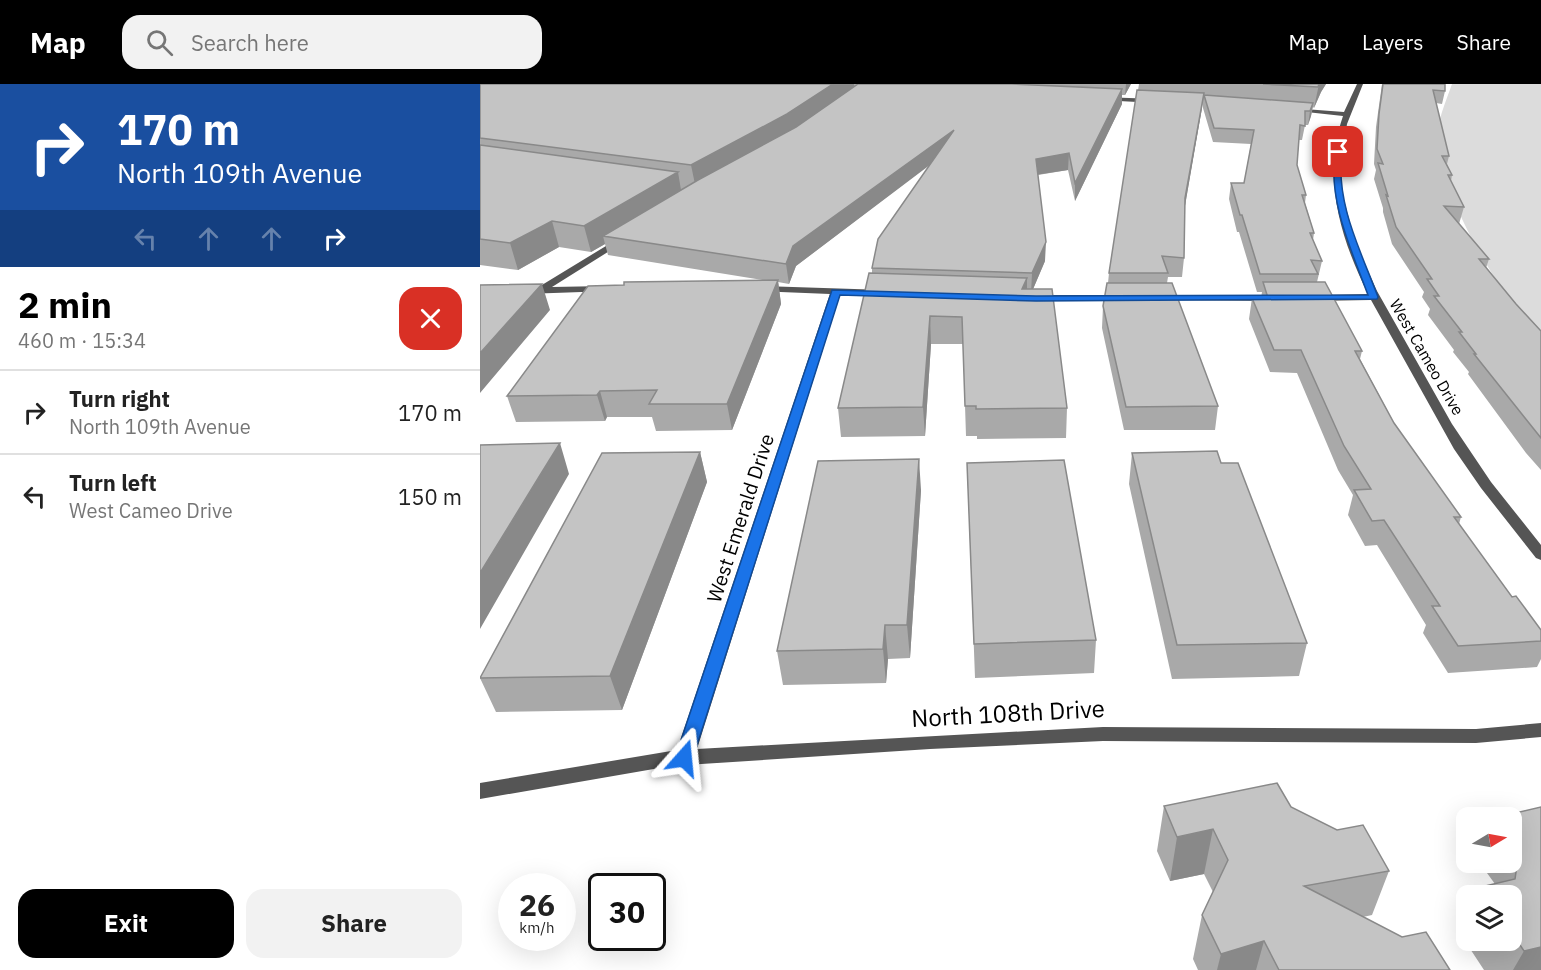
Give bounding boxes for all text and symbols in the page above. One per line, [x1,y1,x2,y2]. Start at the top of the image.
search box [122,15,542,69]
text: Map [30,24,86,61]
icon: search [143,26,176,59]
text: Search here [191,28,309,57]
text: Map [1289,28,1329,56]
text: Layers [1362,28,1424,56]
text: Share [1457,28,1511,56]
text: 170 m [117,102,240,157]
icon: right [18,108,96,186]
pin [1312,126,1363,177]
icon: arrive [1321,135,1354,168]
text: North 109th Avenue [117,155,362,190]
icon: left [129,222,162,255]
icon: ahead [192,222,225,255]
icon: ahead [255,222,288,255]
icon: right [318,222,351,255]
text: 2 min [18,281,112,328]
button: close [399,287,462,350]
street label: West Cameo Drive [1386,295,1469,419]
text: 460 m · 15:34 [18,327,146,354]
text: Turn right [69,384,170,413]
icon: right [18,396,51,429]
text: 170 m [398,398,462,427]
text: North 109th Avenue [69,413,251,440]
street label: West Emerald Drive [700,430,780,606]
text: Turn left [69,468,157,497]
icon: left [18,480,51,513]
text: 150 m [398,482,462,511]
text: West Cameo Drive [69,497,233,524]
street label: North 108th Drive [910,692,1106,734]
position arrow [652,726,716,790]
north arrow [1456,807,1522,873]
map controls [1456,807,1522,951]
speed limit sign: 30 [588,873,666,951]
text: 26 [519,885,555,924]
button: layers [1456,885,1522,951]
button: Exit [18,889,234,958]
button: Share [246,889,462,958]
text: km/h [519,918,555,937]

